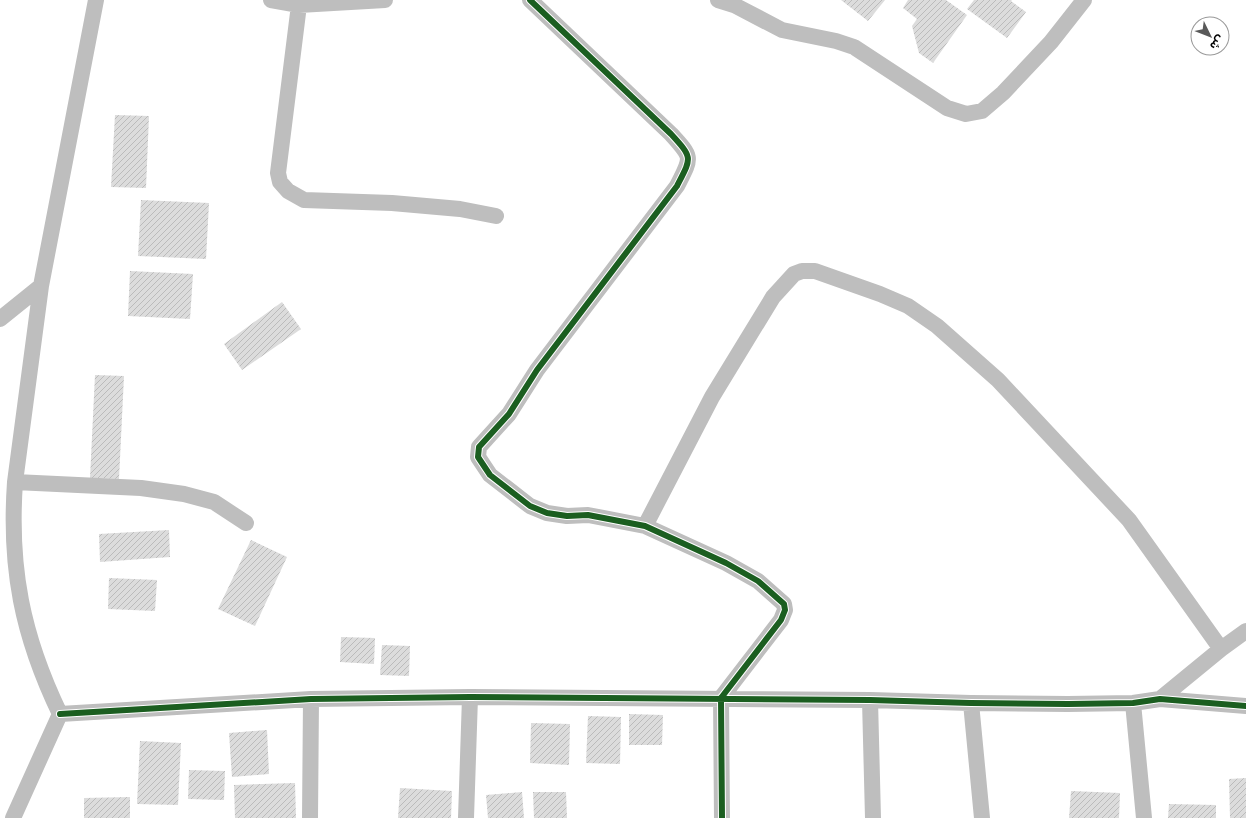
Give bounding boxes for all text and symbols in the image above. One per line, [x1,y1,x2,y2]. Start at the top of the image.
north arrow [1190,16,1230,56]
text: ش [1207,33,1227,52]

